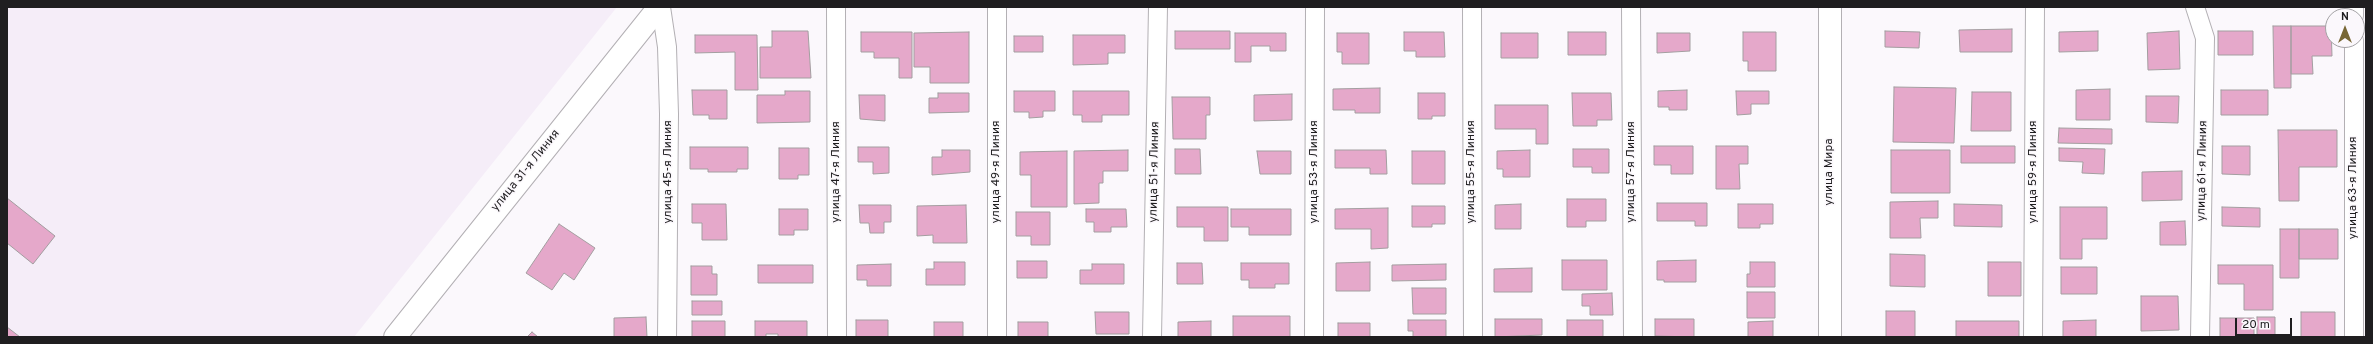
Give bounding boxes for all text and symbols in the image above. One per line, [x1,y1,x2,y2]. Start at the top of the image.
north arrow [2325,8,2365,48]
text: N [2341,10,2349,24]
street label: улица 45-я Линия [662,120,676,224]
street label: улица 49-я Линия [990,120,1004,224]
street label: улица 53-я Линия [1308,120,1322,224]
street label: улица 55-я Линия [1465,120,1479,224]
street label: улица 59-я Линия [2027,120,2041,224]
street label: улица 61-я Линия [2195,120,2211,222]
street label: улица 47-я Линия [830,121,844,223]
street label: улица 51-я Линия [1147,121,1163,223]
street label: улица 57-я Линия [1625,121,1639,223]
street label: улица 31-я Линия [489,127,563,215]
street label: улица 63-я Линия [2347,136,2361,240]
street label: улица Мира [1823,138,1837,206]
scale bar [2237,310,2294,336]
text: 20 m [2242,317,2270,333]

